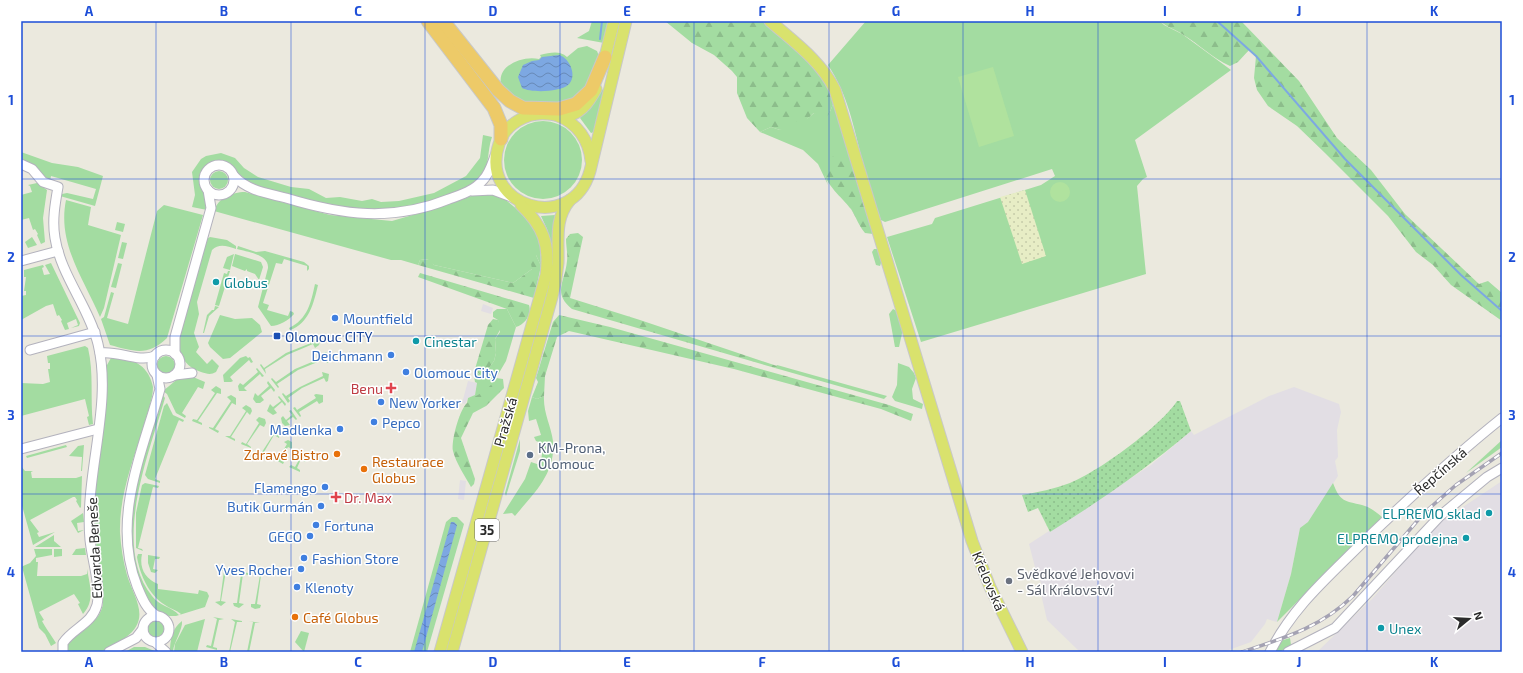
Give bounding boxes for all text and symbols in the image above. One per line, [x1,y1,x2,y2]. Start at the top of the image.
text: A [85,3,94,19]
text: B [220,3,228,19]
text: C [354,3,362,19]
text: D [489,3,498,19]
text: E [623,3,631,19]
text: F [758,3,766,19]
text: G [892,3,900,19]
text: H [1026,3,1035,19]
text: I [1163,3,1167,19]
text: J [1297,3,1301,19]
text: K [1430,3,1439,19]
text: 1 [8,92,14,108]
text: 1 [1509,92,1515,108]
text: 2 [7,249,15,265]
text: 2 [1508,249,1516,265]
place label: Globus [224,274,268,291]
marker: Globus [211,277,221,287]
place label: Mountfield [343,310,413,327]
marker: Mountfield [330,313,340,323]
place label: Olomouc CITY [285,328,372,345]
marker: Olomouc CITY [272,331,282,341]
place label: Cinestar [424,333,477,350]
marker: Cinestar [411,336,421,346]
place label: Deichmann [312,347,383,364]
marker: Deichmann [386,350,396,360]
place label: Olomouc City [414,364,498,381]
marker: Olomouc City [401,367,411,377]
place label: Benu [351,380,383,397]
marker: Benu [386,383,396,393]
place label: New Yorker [389,394,461,411]
street label: Pražská [490,395,520,449]
marker: New Yorker [376,397,386,407]
text: 3 [7,407,15,423]
text: 3 [1508,407,1516,423]
place label: Pepco [382,414,421,431]
marker: Pepco [369,417,379,427]
place label: Madlenka [269,421,332,438]
marker: Madlenka [335,424,345,434]
place label: KM-Prona, Olomouc [538,439,605,472]
street label: Řepčínská [1410,443,1470,499]
place label: Zdravé Bistro [244,446,329,463]
marker: Zdravé Bistro [332,449,342,459]
marker: KM-Prona, Olomouc [525,450,535,460]
place label: Restaurace Globus [372,453,444,486]
marker: Restaurace Globus [359,464,369,474]
place label: Flamengo [254,479,317,496]
marker: Flamengo [320,482,330,492]
place label: Dr. Max [344,489,392,506]
marker: Dr. Max [331,492,341,502]
street label: Edvarda Beneše [83,497,105,599]
place label: Butik Gurmán [227,498,313,515]
marker: Butik Gurmán [316,501,326,511]
place label: ELPREMO sklad [1382,505,1481,522]
marker: ELPREMO sklad [1484,508,1494,518]
place label: Fortuna [324,517,374,534]
road number: 35 [475,519,499,541]
marker: Fortuna [311,520,321,530]
place label: GECO [268,528,302,545]
place label: ELPREMO prodejna [1337,530,1458,547]
marker: GECO [305,531,315,541]
marker: ELPREMO prodejna [1461,533,1471,543]
street label: Křelovská [969,549,1009,613]
place label: Fashion Store [312,550,399,567]
marker: Fashion Store [299,553,309,563]
place label: Yves Rocher [216,561,293,578]
text: 4 [7,564,15,580]
marker: Yves Rocher [296,564,306,574]
text: 4 [1508,564,1516,580]
place label: Svědkové Jehovovi - Sál Království [1017,565,1135,598]
marker: Svědkové Jehovovi - Sál Království [1004,576,1014,586]
place label: Klenoty [305,579,354,596]
marker: Klenoty [292,582,302,592]
north arrow [1449,599,1489,639]
place label: Café Globus [303,609,379,626]
text: N [1472,610,1486,622]
marker: Café Globus [290,612,300,622]
place label: Unex [1389,620,1422,637]
marker: Unex [1376,623,1386,633]
text: A [85,654,94,670]
text: B [220,654,228,670]
text: C [354,654,362,670]
text: D [489,654,498,670]
text: E [623,654,631,670]
text: F [758,654,766,670]
text: G [892,654,900,670]
text: H [1026,654,1035,670]
text: I [1163,654,1167,670]
text: J [1297,654,1301,670]
text: K [1430,654,1439,670]

